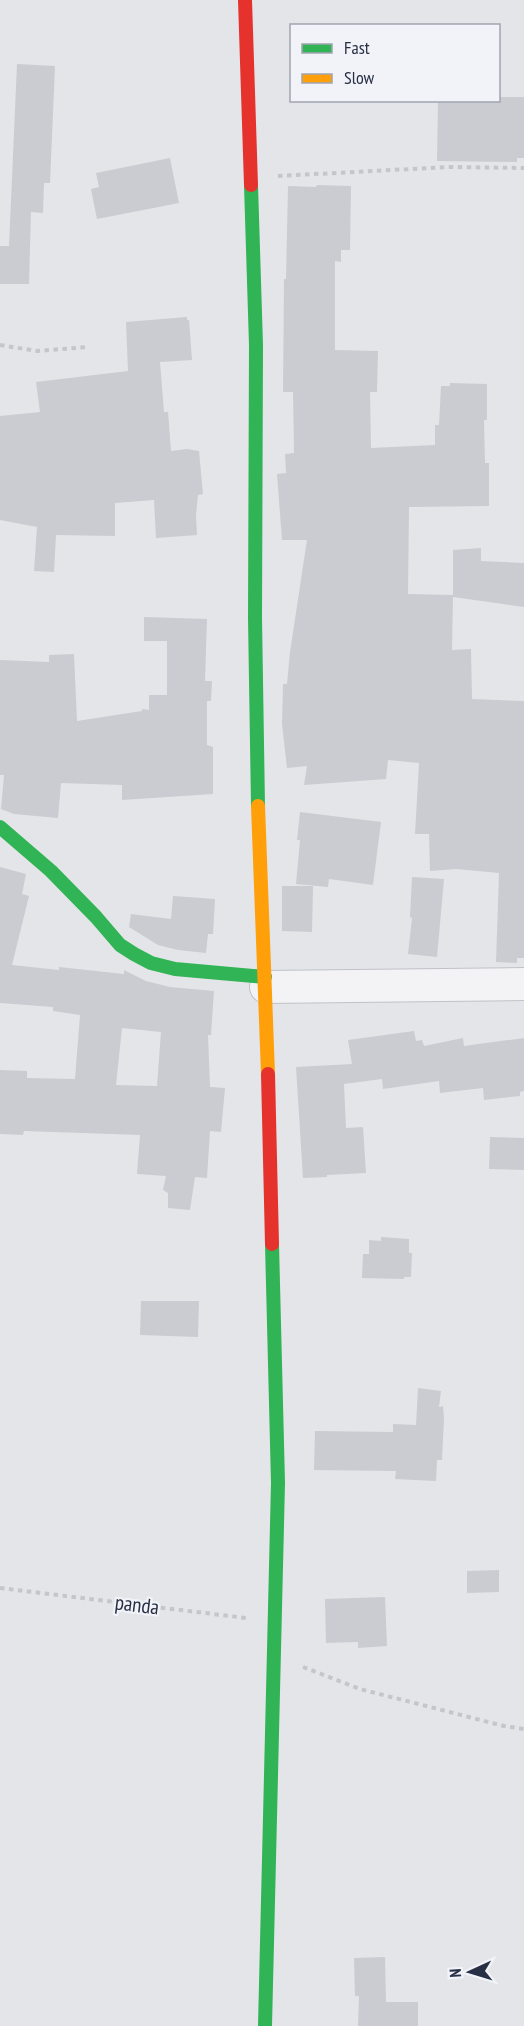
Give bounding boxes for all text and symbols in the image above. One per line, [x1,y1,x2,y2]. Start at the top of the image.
legend [290,24,500,102]
text: Fast [344,36,370,59]
text: Slow [344,66,375,89]
street label: panda [113,1588,161,1621]
north arrow [440,1942,500,2002]
text: N [445,1968,465,1978]

